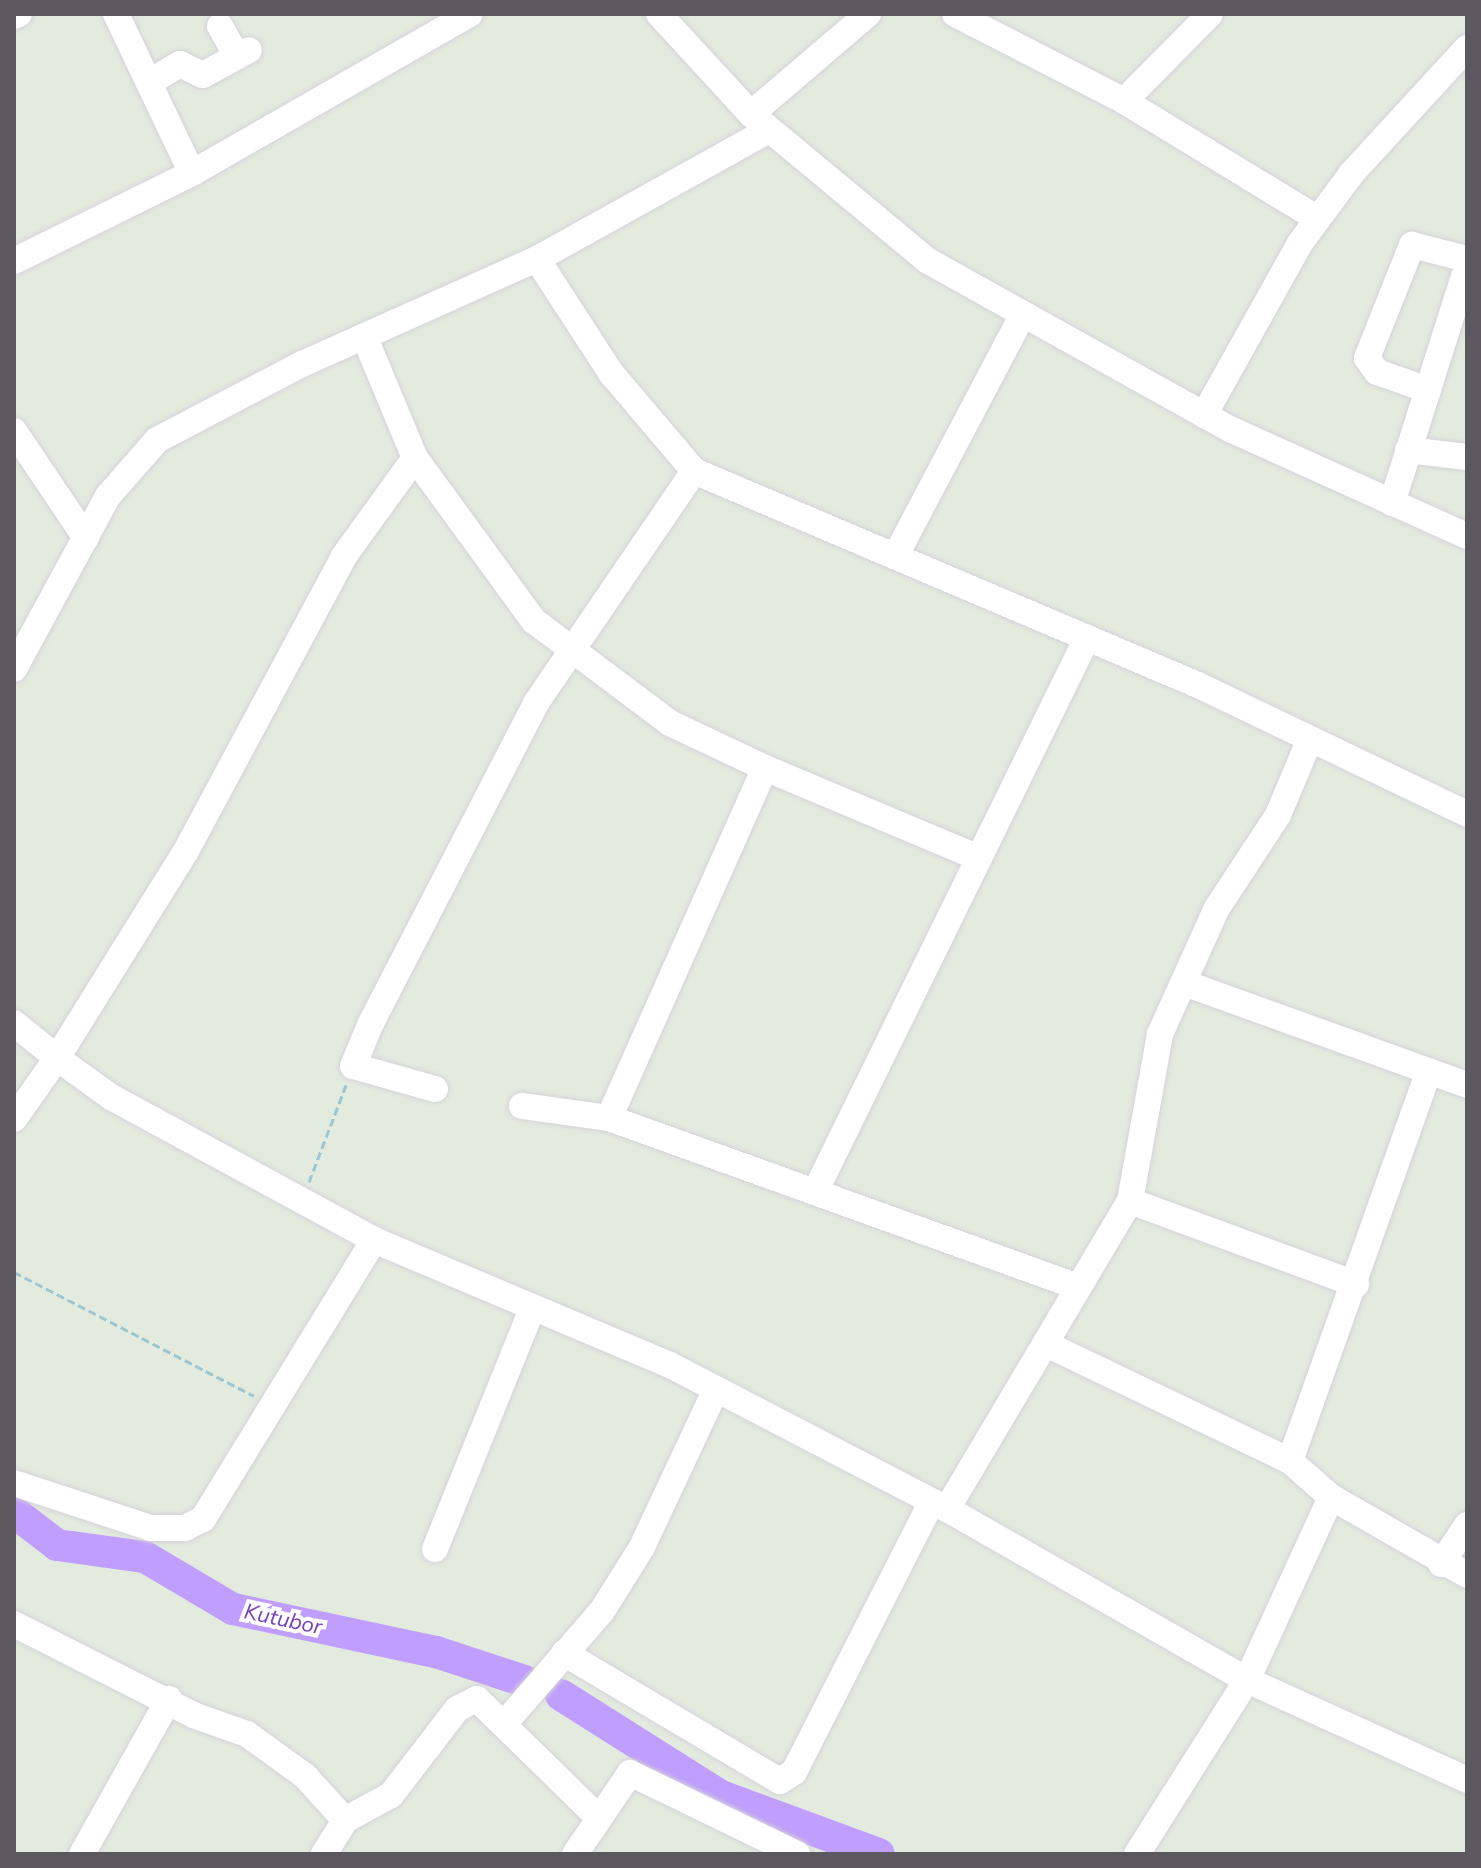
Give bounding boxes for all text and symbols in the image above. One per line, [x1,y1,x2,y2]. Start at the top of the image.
water label: Kutubor [242,1599,324,1641]

